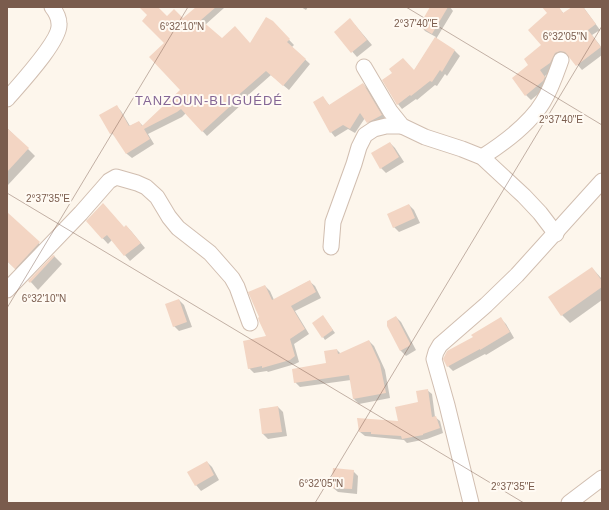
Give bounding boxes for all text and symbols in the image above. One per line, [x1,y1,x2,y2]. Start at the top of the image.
text: 2°37'40"E [394,18,438,29]
text: 6°32'10"N [160,21,204,32]
text: 6°32'05"N [543,31,587,42]
district label: TANZOUN-BLIGUÉDÉ [135,93,283,108]
text: 2°37'40"E [539,114,583,125]
text: 2°37'35"E [26,193,70,204]
text: 6°32'10"N [22,293,66,304]
text: 6°32'05"N [299,478,343,489]
text: 2°37'35"E [491,481,535,492]

